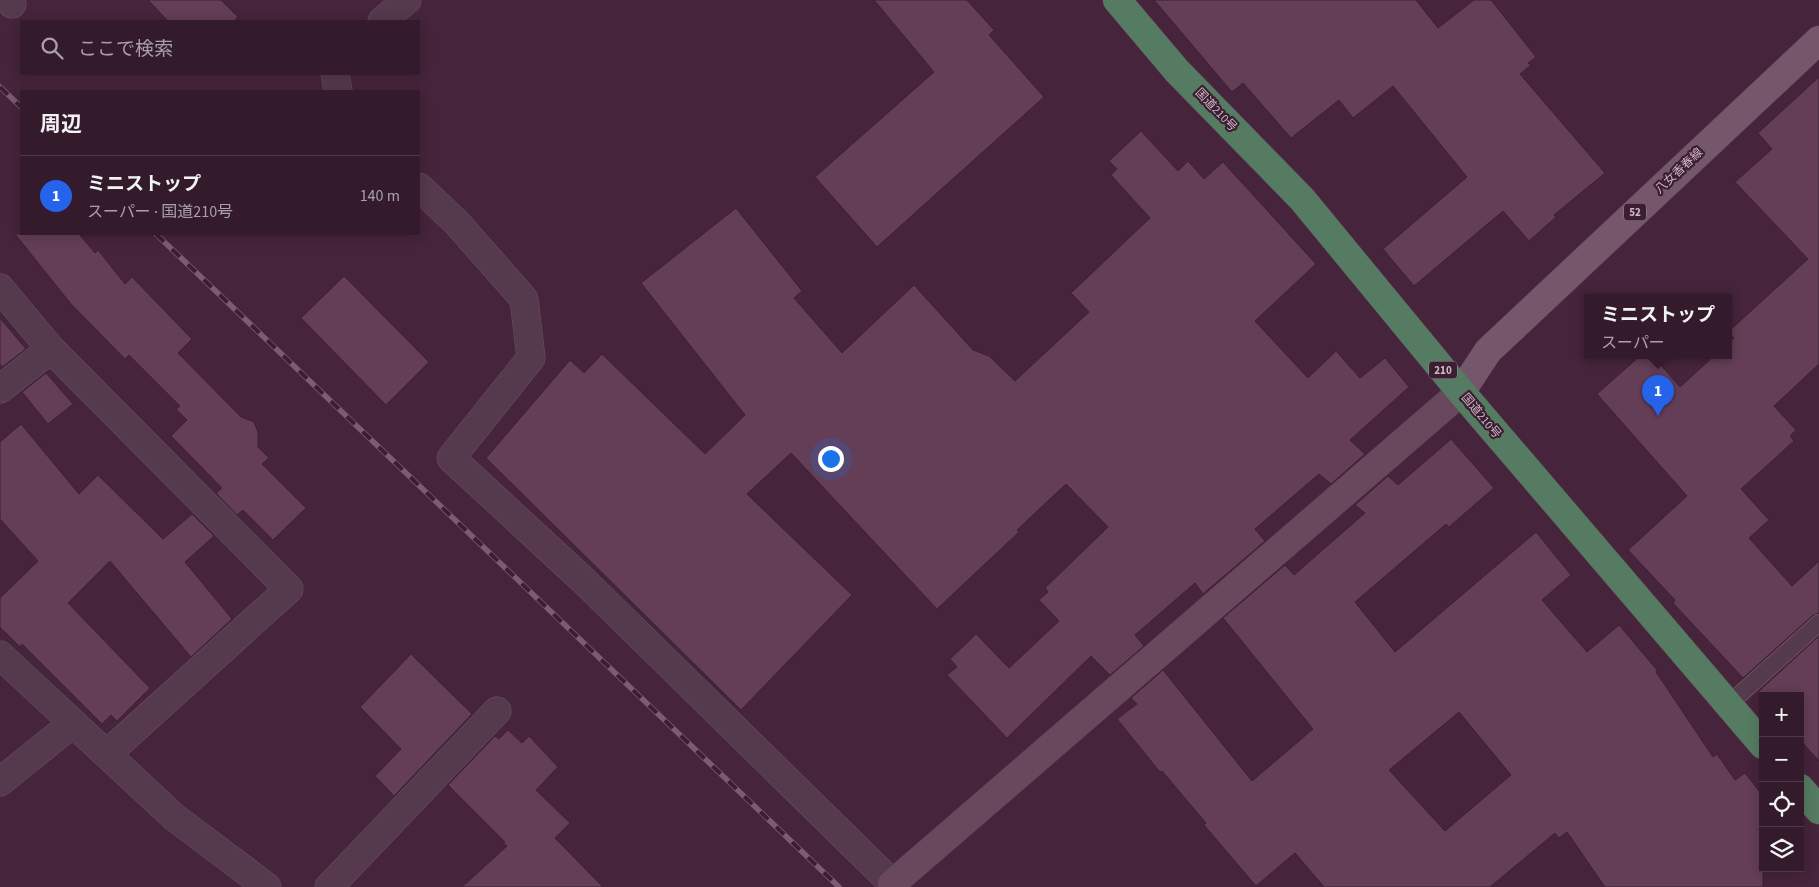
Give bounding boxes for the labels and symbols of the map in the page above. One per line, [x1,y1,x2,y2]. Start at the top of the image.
street label: 国道210号 [1191,85,1241,135]
street label: 八女香春線 [1651,144,1707,198]
road number: 52 [1624,203,1646,220]
road number: 210 [1429,362,1457,378]
pin: 1 [1642,375,1674,416]
street label: 国道210号 [1457,390,1505,442]
your location [818,446,844,472]

